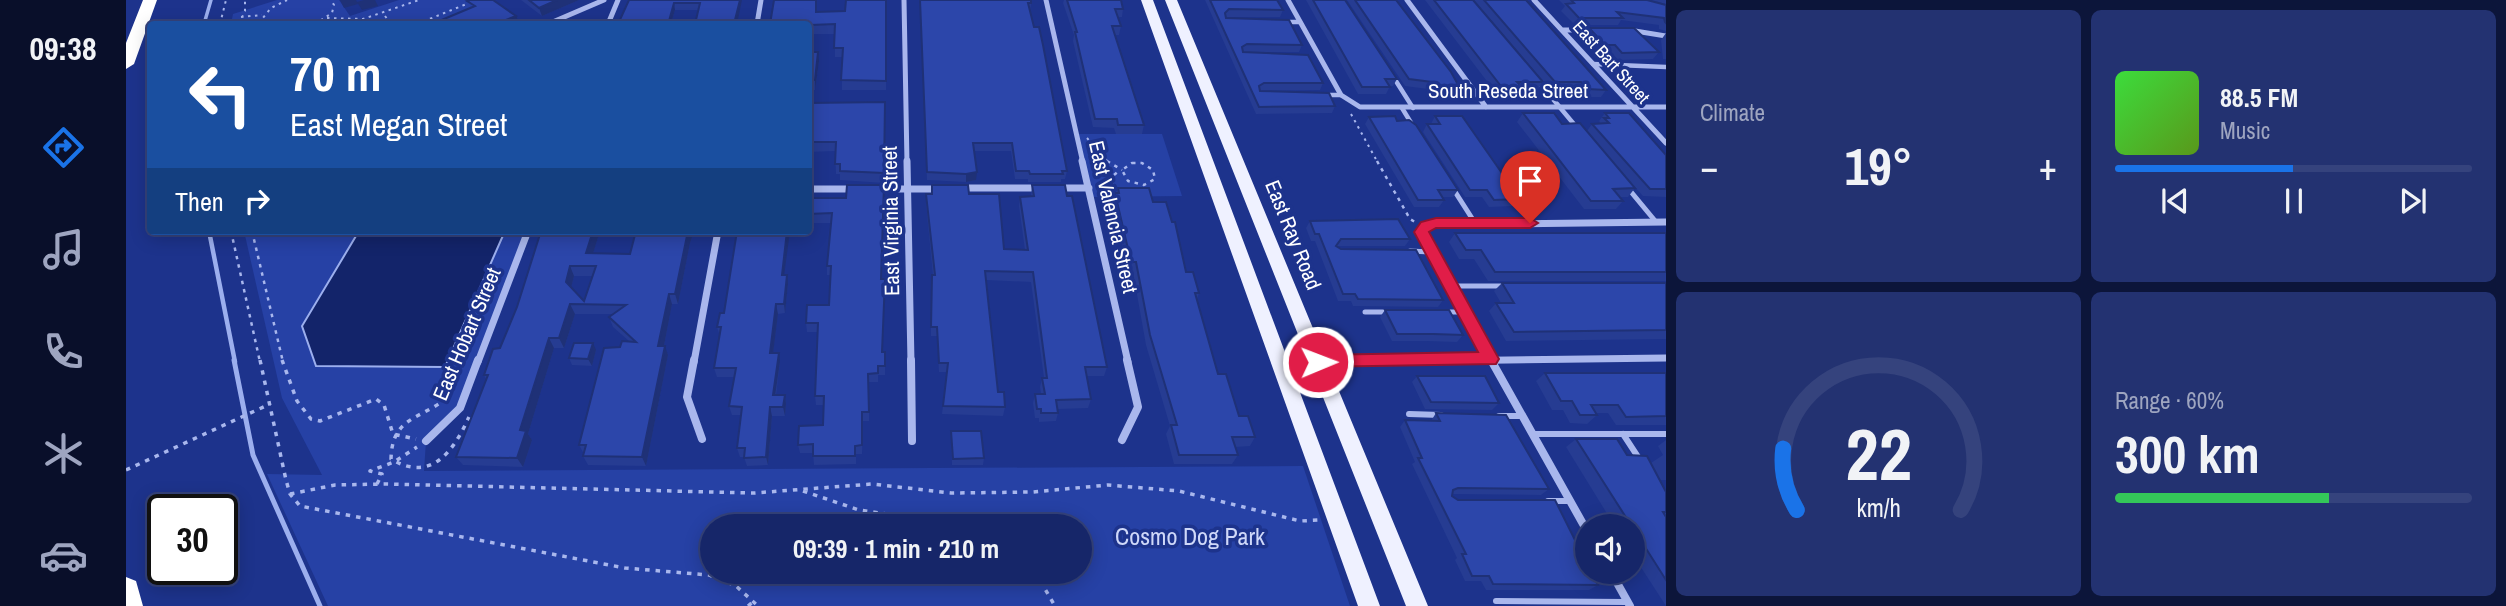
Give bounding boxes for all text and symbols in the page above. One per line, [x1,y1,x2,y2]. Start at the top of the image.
street label: East Bart Street [1567,15,1656,109]
text: 09:38 [29,27,97,70]
text: 70 m [290,40,382,106]
icon: left [175,49,266,140]
street label: South Reseda Street [1428,76,1588,105]
text: 88.5 FM [2220,80,2298,115]
text: Climate [1700,97,1765,128]
text: East Megan Street [290,103,507,146]
text: Music [2220,115,2270,146]
icon: directions [39,123,88,172]
text: 19° [1844,131,1913,201]
street label: East Valencia Street [1082,138,1145,296]
text: − [1700,141,1718,192]
text: + [2039,141,2057,192]
street label: East Virginia Street [875,146,906,296]
pin [1500,151,1560,223]
icon: arrive [1511,162,1549,200]
street label: East Ray Road [1258,176,1329,294]
icon: right [238,182,276,220]
icon: previous [2156,182,2194,220]
icon: pause [2275,182,2313,220]
icon: next [2394,182,2432,220]
text: Then [175,184,224,219]
icon: music [39,225,88,274]
street label: East Hobart Street [426,263,508,405]
position arrow [1281,325,1355,399]
icon: phone [39,327,88,376]
text: Range · 60% [2115,385,2224,416]
text: 22 [1845,405,1912,503]
text: 300 km [2115,419,2260,489]
icon: climate [39,429,88,478]
text: km/h [1856,491,1901,525]
speed limit sign: 30 [147,494,238,585]
map controls [1575,514,1645,584]
button: sound [1575,514,1645,584]
park label: Cosmo Dog Park [1115,520,1265,552]
icon: car [39,531,88,580]
text: 09:39 · 1 min · 210 m [793,531,999,566]

